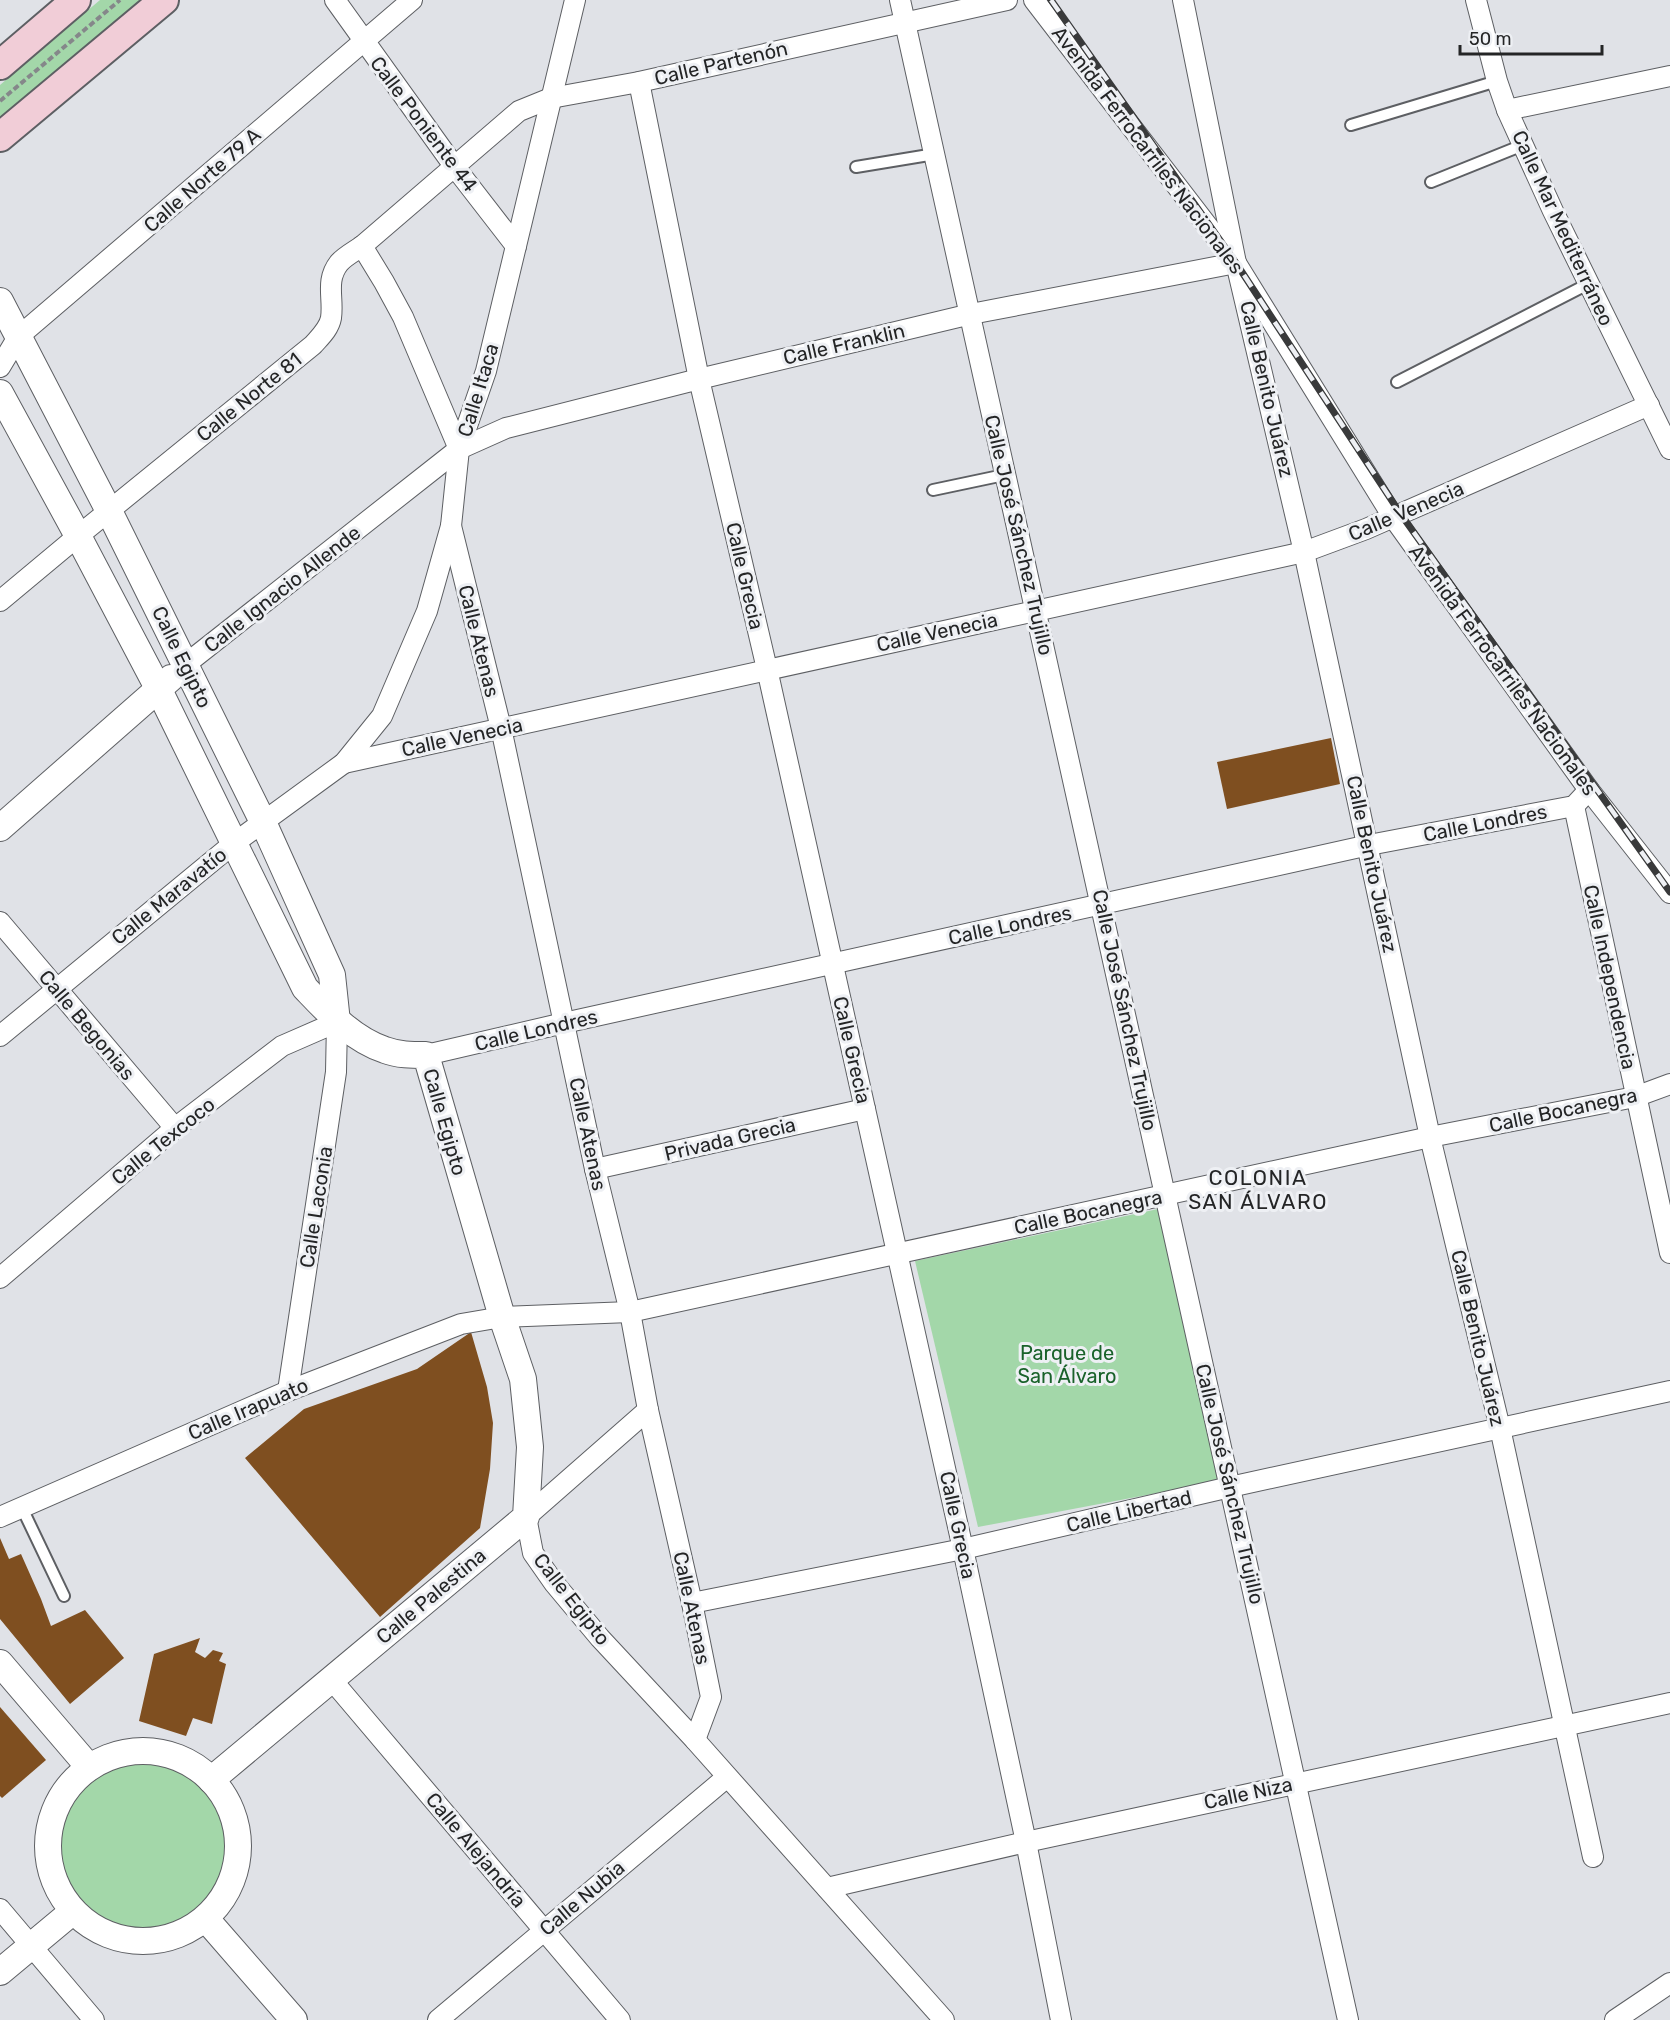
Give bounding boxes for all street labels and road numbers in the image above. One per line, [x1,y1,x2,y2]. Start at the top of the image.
street label: Avenida Ferrocarriles Nacionales [1047,22,1249,278]
street label: Calle Partenón [652,36,790,90]
street label: Calle Poniente 44 [365,52,483,196]
street label: Calle Norte 79 A [139,123,265,237]
street label: Calle Mar Mediterráneo [1507,126,1619,330]
street label: Calle Benito Juárez [1235,298,1299,480]
street label: Calle Franklin [781,318,907,370]
street label: Calle Itaca [452,340,504,440]
street label: Calle Norte 81 [192,347,306,447]
street label: Calle José Sánchez Trujillo [980,412,1058,658]
street label: Calle Venecia [1345,476,1467,546]
street label: Calle Ignacio Allende [199,520,365,658]
street label: Calle Grecia [721,520,769,632]
street label: Avenida Ferrocarriles Nacionales [1404,540,1602,800]
street label: Calle Atenas [453,582,505,700]
street label: Calle Egipto [147,602,217,712]
street label: Calle Venecia [874,607,1000,657]
street label: Calle Venecia [399,712,525,762]
street label: Calle Benito Juárez [1342,773,1402,955]
street label: Calle Londres [1421,799,1549,847]
street label: Calle Maravatío [107,842,231,950]
street label: Calle Independencia [1579,882,1641,1072]
street label: Calle José Sánchez Trujillo [1088,887,1162,1133]
street label: Calle Londres [946,900,1074,950]
street label: Calle Begonias [34,965,140,1085]
street label: Calle Grecia [828,994,876,1106]
street label: Calle Londres [472,1004,600,1056]
street label: Calle Egipto [418,1066,472,1178]
street label: Calle Atenas [564,1075,612,1193]
street label: Calle Bocanegra [1487,1083,1639,1137]
street label: Calle Texcoco [107,1092,219,1190]
street label: Privada Grecia [662,1112,798,1166]
street label: Calle Laconia [295,1144,337,1270]
street label: Calle Bocanegra [1012,1185,1164,1239]
street label: Calle Benito Juárez [1446,1247,1510,1429]
street label: Calle José Sánchez Trujillo [1191,1361,1269,1607]
street label: Calle Irapuato [184,1373,312,1445]
street label: Calle Grecia [935,1469,981,1581]
street label: Calle Libertad [1064,1485,1194,1537]
street label: Calle Palestina [371,1543,491,1649]
street label: Calle Egipto [529,1548,615,1650]
street label: Calle Atenas [668,1549,716,1667]
street label: Calle Niza [1201,1772,1295,1814]
street label: Calle Alejandría [421,1788,531,1912]
street label: Calle Nubia [534,1855,630,1941]

